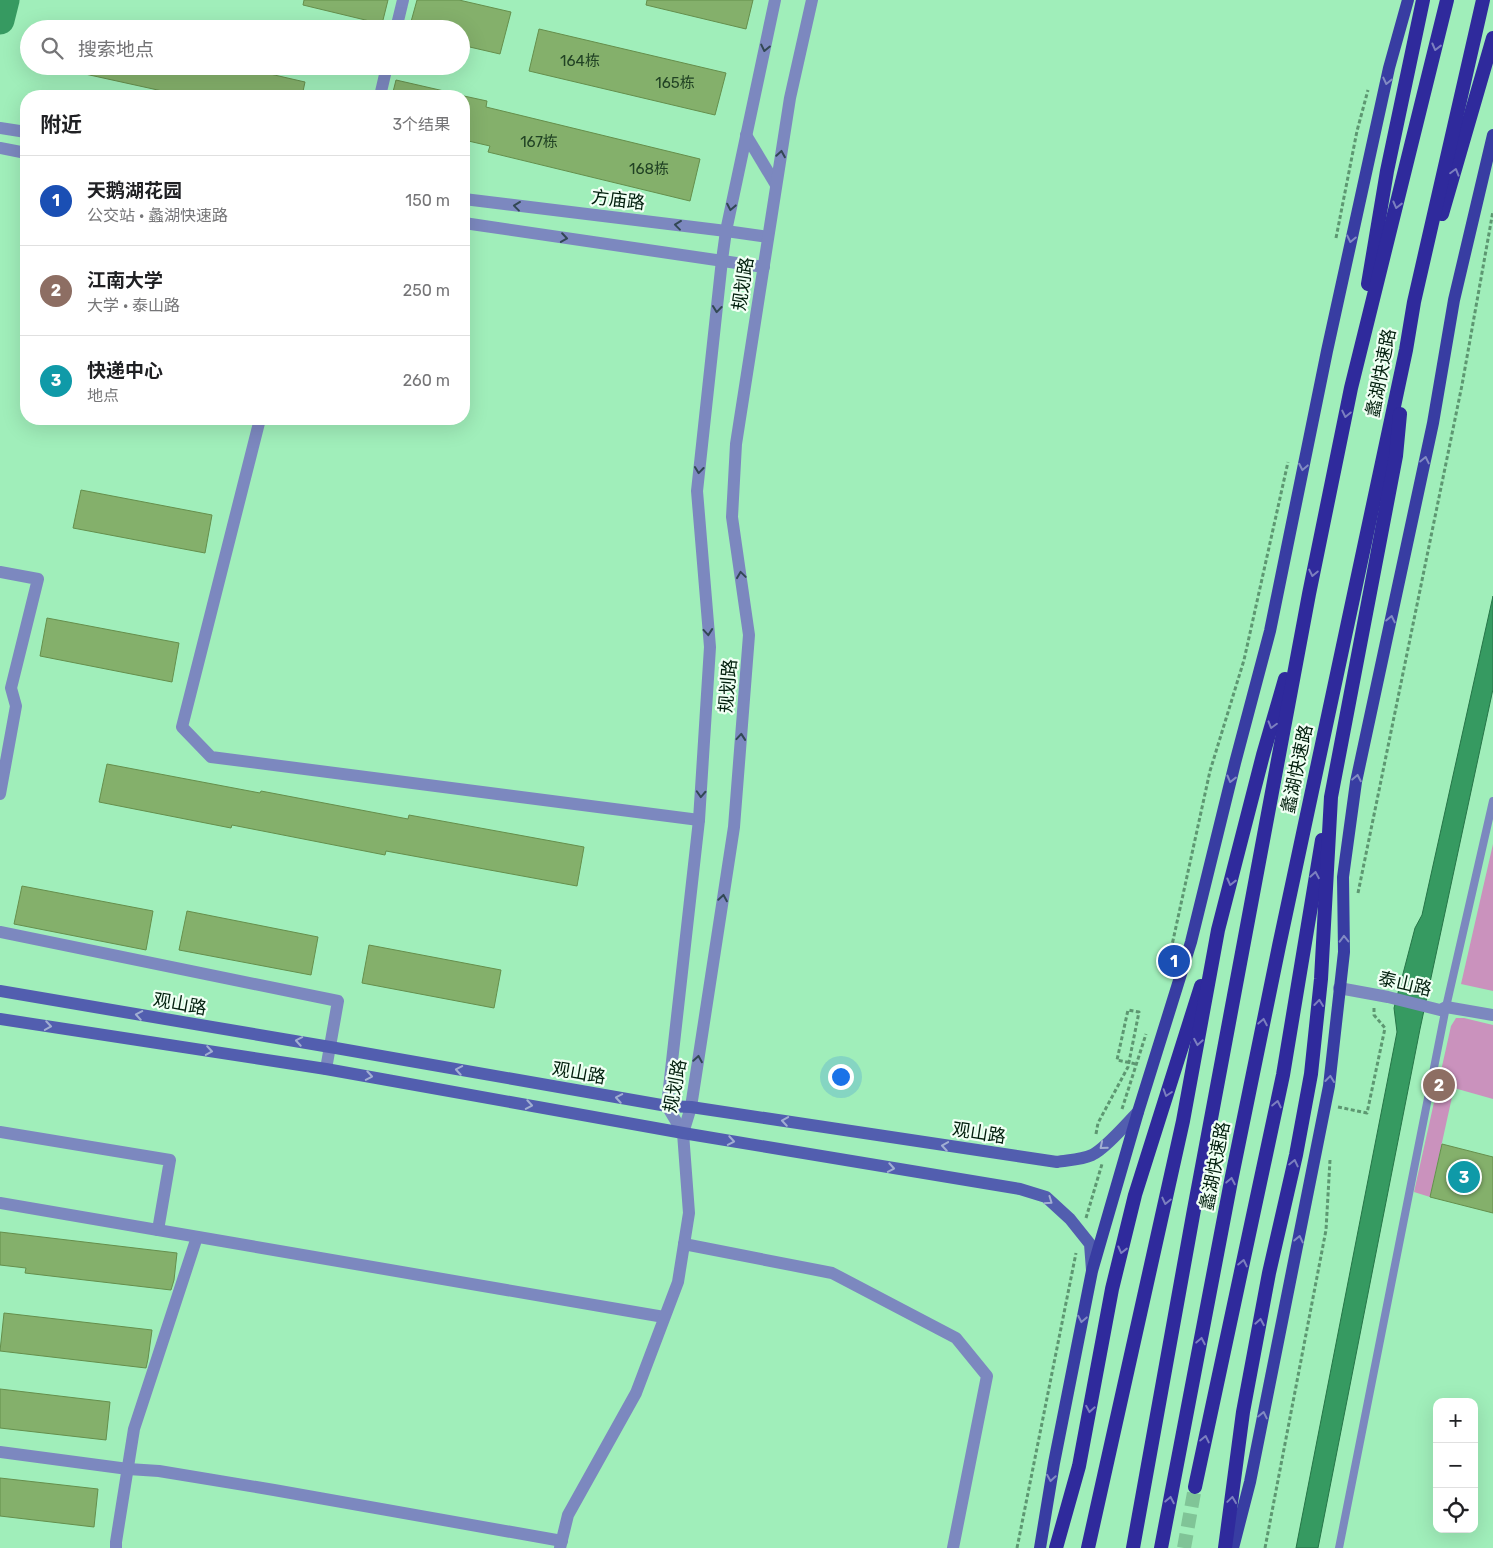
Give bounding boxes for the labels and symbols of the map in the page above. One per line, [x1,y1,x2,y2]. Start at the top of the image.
one-way arrow [760,43,770,52]
one-way arrow [1431,43,1442,52]
house number: 164栋 [560,52,600,70]
house number: 165栋 [655,74,695,92]
one-way arrow [1382,76,1392,85]
house number: 167栋 [520,133,558,151]
one-way arrow [775,150,786,158]
house number: 168栋 [629,160,669,178]
one-way arrow [1449,168,1460,177]
street label: 方庙路 [590,186,646,214]
one-way arrow [512,201,521,211]
one-way arrow [1392,201,1402,209]
one-way arrow [727,202,737,211]
one-way arrow [674,220,682,231]
one-way arrow [560,232,568,243]
one-way arrow [1346,235,1357,244]
street label: 规划路 [728,256,758,312]
one-way arrow [712,305,723,313]
street label: 蠡湖快速路 [1362,327,1400,419]
one-way arrow [1341,410,1352,418]
one-way arrow [1419,456,1430,465]
one-way arrow [1298,463,1309,471]
one-way arrow [694,467,705,475]
one-way arrow [1308,569,1319,578]
one-way arrow [736,571,746,580]
one-way arrow [1385,615,1396,623]
one-way arrow [703,628,714,636]
street label: 规划路 [715,658,741,714]
one-way arrow [1267,721,1277,729]
street label: 蠡湖快速路 [1277,723,1317,815]
one-way arrow [735,733,746,741]
one-way arrow [1351,773,1361,782]
one-way arrow [1226,775,1237,784]
one-way arrow [696,791,707,799]
one-way arrow [1310,871,1320,880]
one-way arrow [1226,878,1236,886]
one-way arrow [717,894,727,903]
one-way arrow [1338,935,1349,943]
pin: 1 [1158,942,1190,980]
street label: 泰山路 [1376,967,1434,1001]
street label: 观山路 [152,988,208,1020]
one-way arrow [1313,998,1324,1006]
one-way arrow [135,1010,143,1020]
one-way arrow [1258,1017,1268,1026]
one-way arrow [44,1021,53,1031]
one-way arrow [295,1037,304,1047]
one-way arrow [1193,1037,1203,1046]
one-way arrow [204,1045,213,1055]
one-way arrow [692,1054,703,1062]
street label: 观山路 [551,1057,607,1089]
street label: 规划路 [659,1057,691,1115]
your location [828,1064,854,1090]
one-way arrow [455,1065,464,1075]
pin: 2 [1423,1066,1455,1104]
one-way arrow [365,1071,374,1081]
one-way arrow [1324,1075,1335,1083]
one-way arrow [1162,1089,1172,1097]
one-way arrow [615,1093,624,1103]
one-way arrow [525,1100,534,1110]
one-way arrow [1271,1100,1281,1109]
one-way arrow [780,1117,789,1127]
street label: 观山路 [951,1118,1007,1148]
street label: 蠡湖快速路 [1196,1120,1234,1212]
one-way arrow [726,1135,735,1145]
one-way arrow [941,1141,950,1151]
one-way arrow [1099,1141,1108,1150]
pin: 3 [1448,1158,1480,1196]
one-way arrow [1288,1159,1299,1168]
one-way arrow [886,1162,895,1172]
one-way arrow [1226,1176,1236,1185]
one-way arrow [1043,1195,1053,1204]
one-way arrow [1161,1196,1171,1205]
one-way arrow [1293,1234,1304,1243]
one-way arrow [1117,1245,1128,1254]
one-way arrow [1237,1259,1247,1268]
one-way arrow [1077,1314,1088,1323]
one-way arrow [1254,1318,1264,1326]
one-way arrow [1195,1336,1205,1345]
one-way arrow [1085,1404,1095,1413]
one-way arrow [1257,1411,1268,1419]
one-way arrow [1199,1435,1210,1444]
one-way arrow [1047,1474,1057,1482]
one-way arrow [1226,1495,1236,1504]
one-way arrow [1165,1496,1175,1505]

